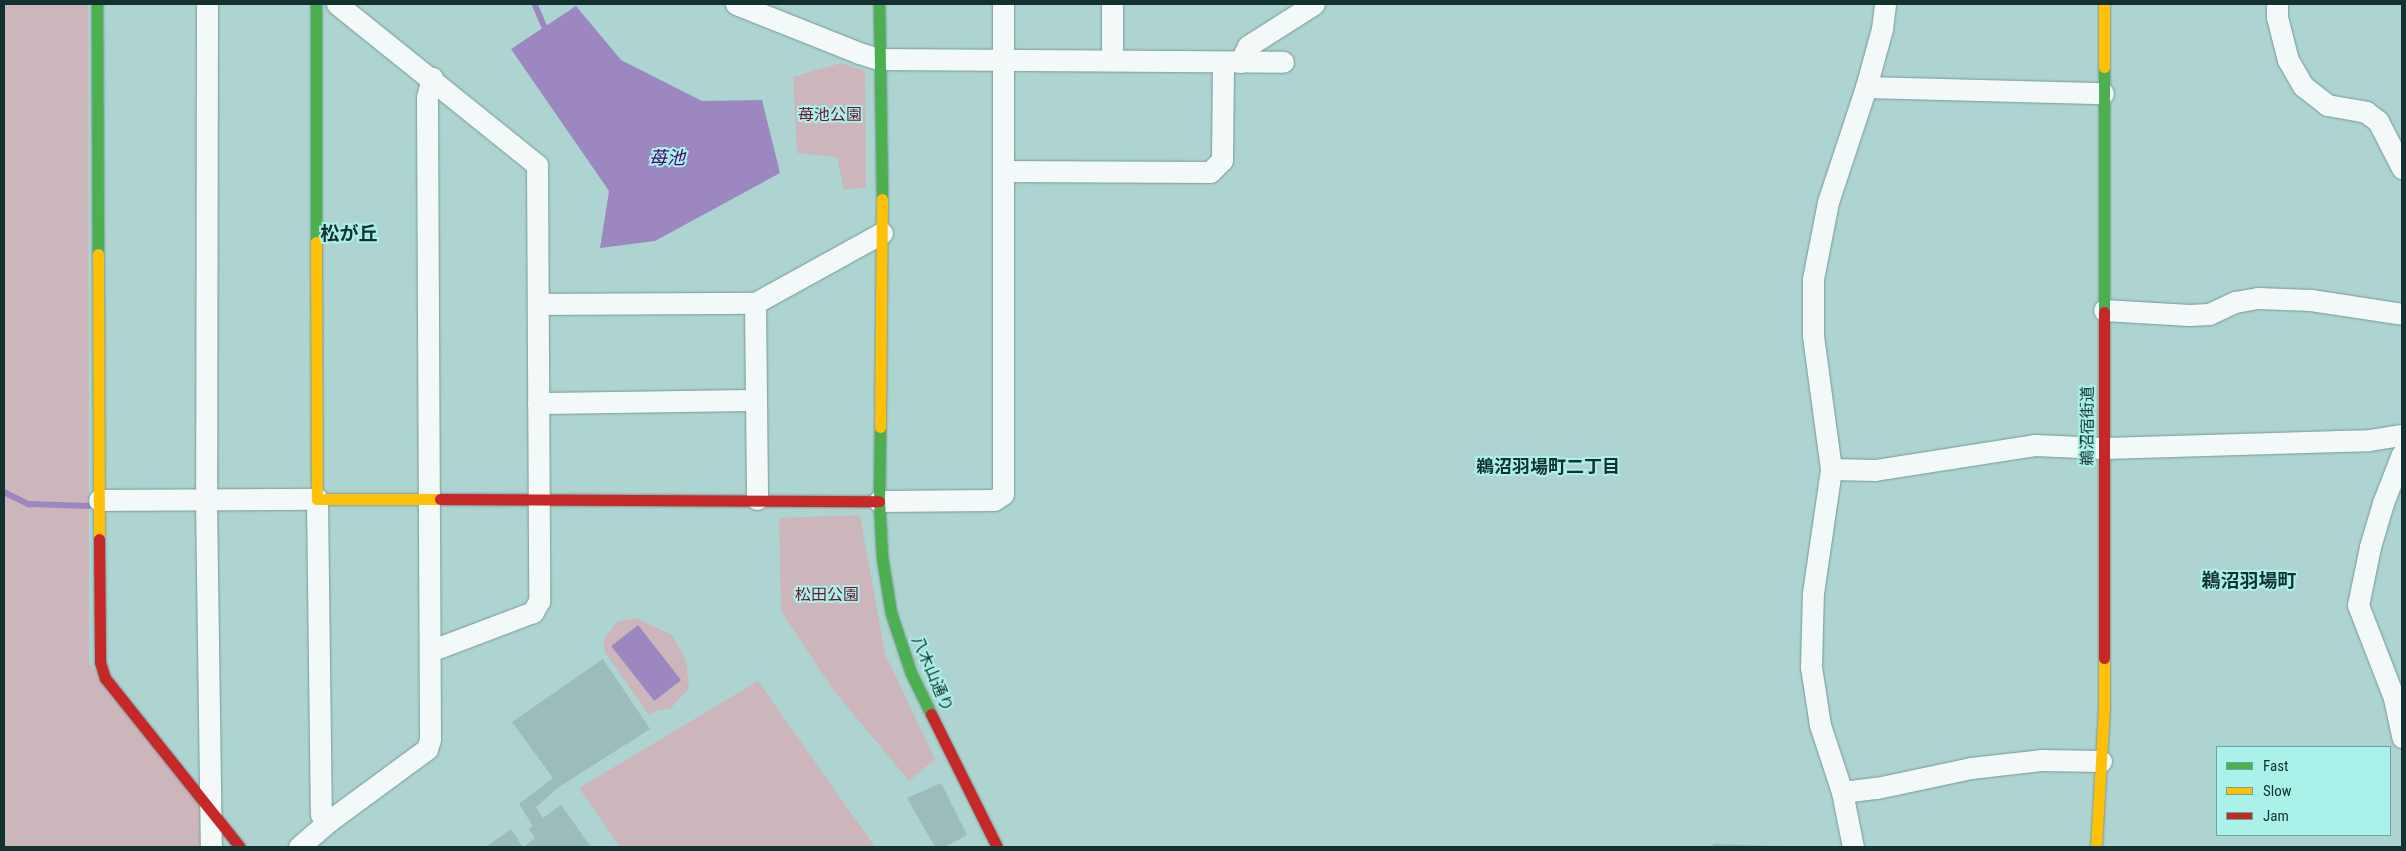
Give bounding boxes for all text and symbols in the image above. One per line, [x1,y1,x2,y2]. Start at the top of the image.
park label: 苺池公園 [798,105,862,125]
water label: 苺池 [649,147,685,169]
district label: 松が丘 [321,223,377,245]
street label: 鵜沼宿街道 [2078,386,2098,466]
district label: 鵜沼羽場町二丁目 [1476,456,1620,478]
district label: 鵜沼羽場町 [2202,570,2296,592]
park label: 松田公園 [795,585,859,605]
street label: 八木山通り [908,633,956,715]
legend [2216,746,2391,836]
text: Fast [2263,757,2288,775]
text: Slow [2263,782,2292,800]
text: Jam [2263,807,2289,825]

